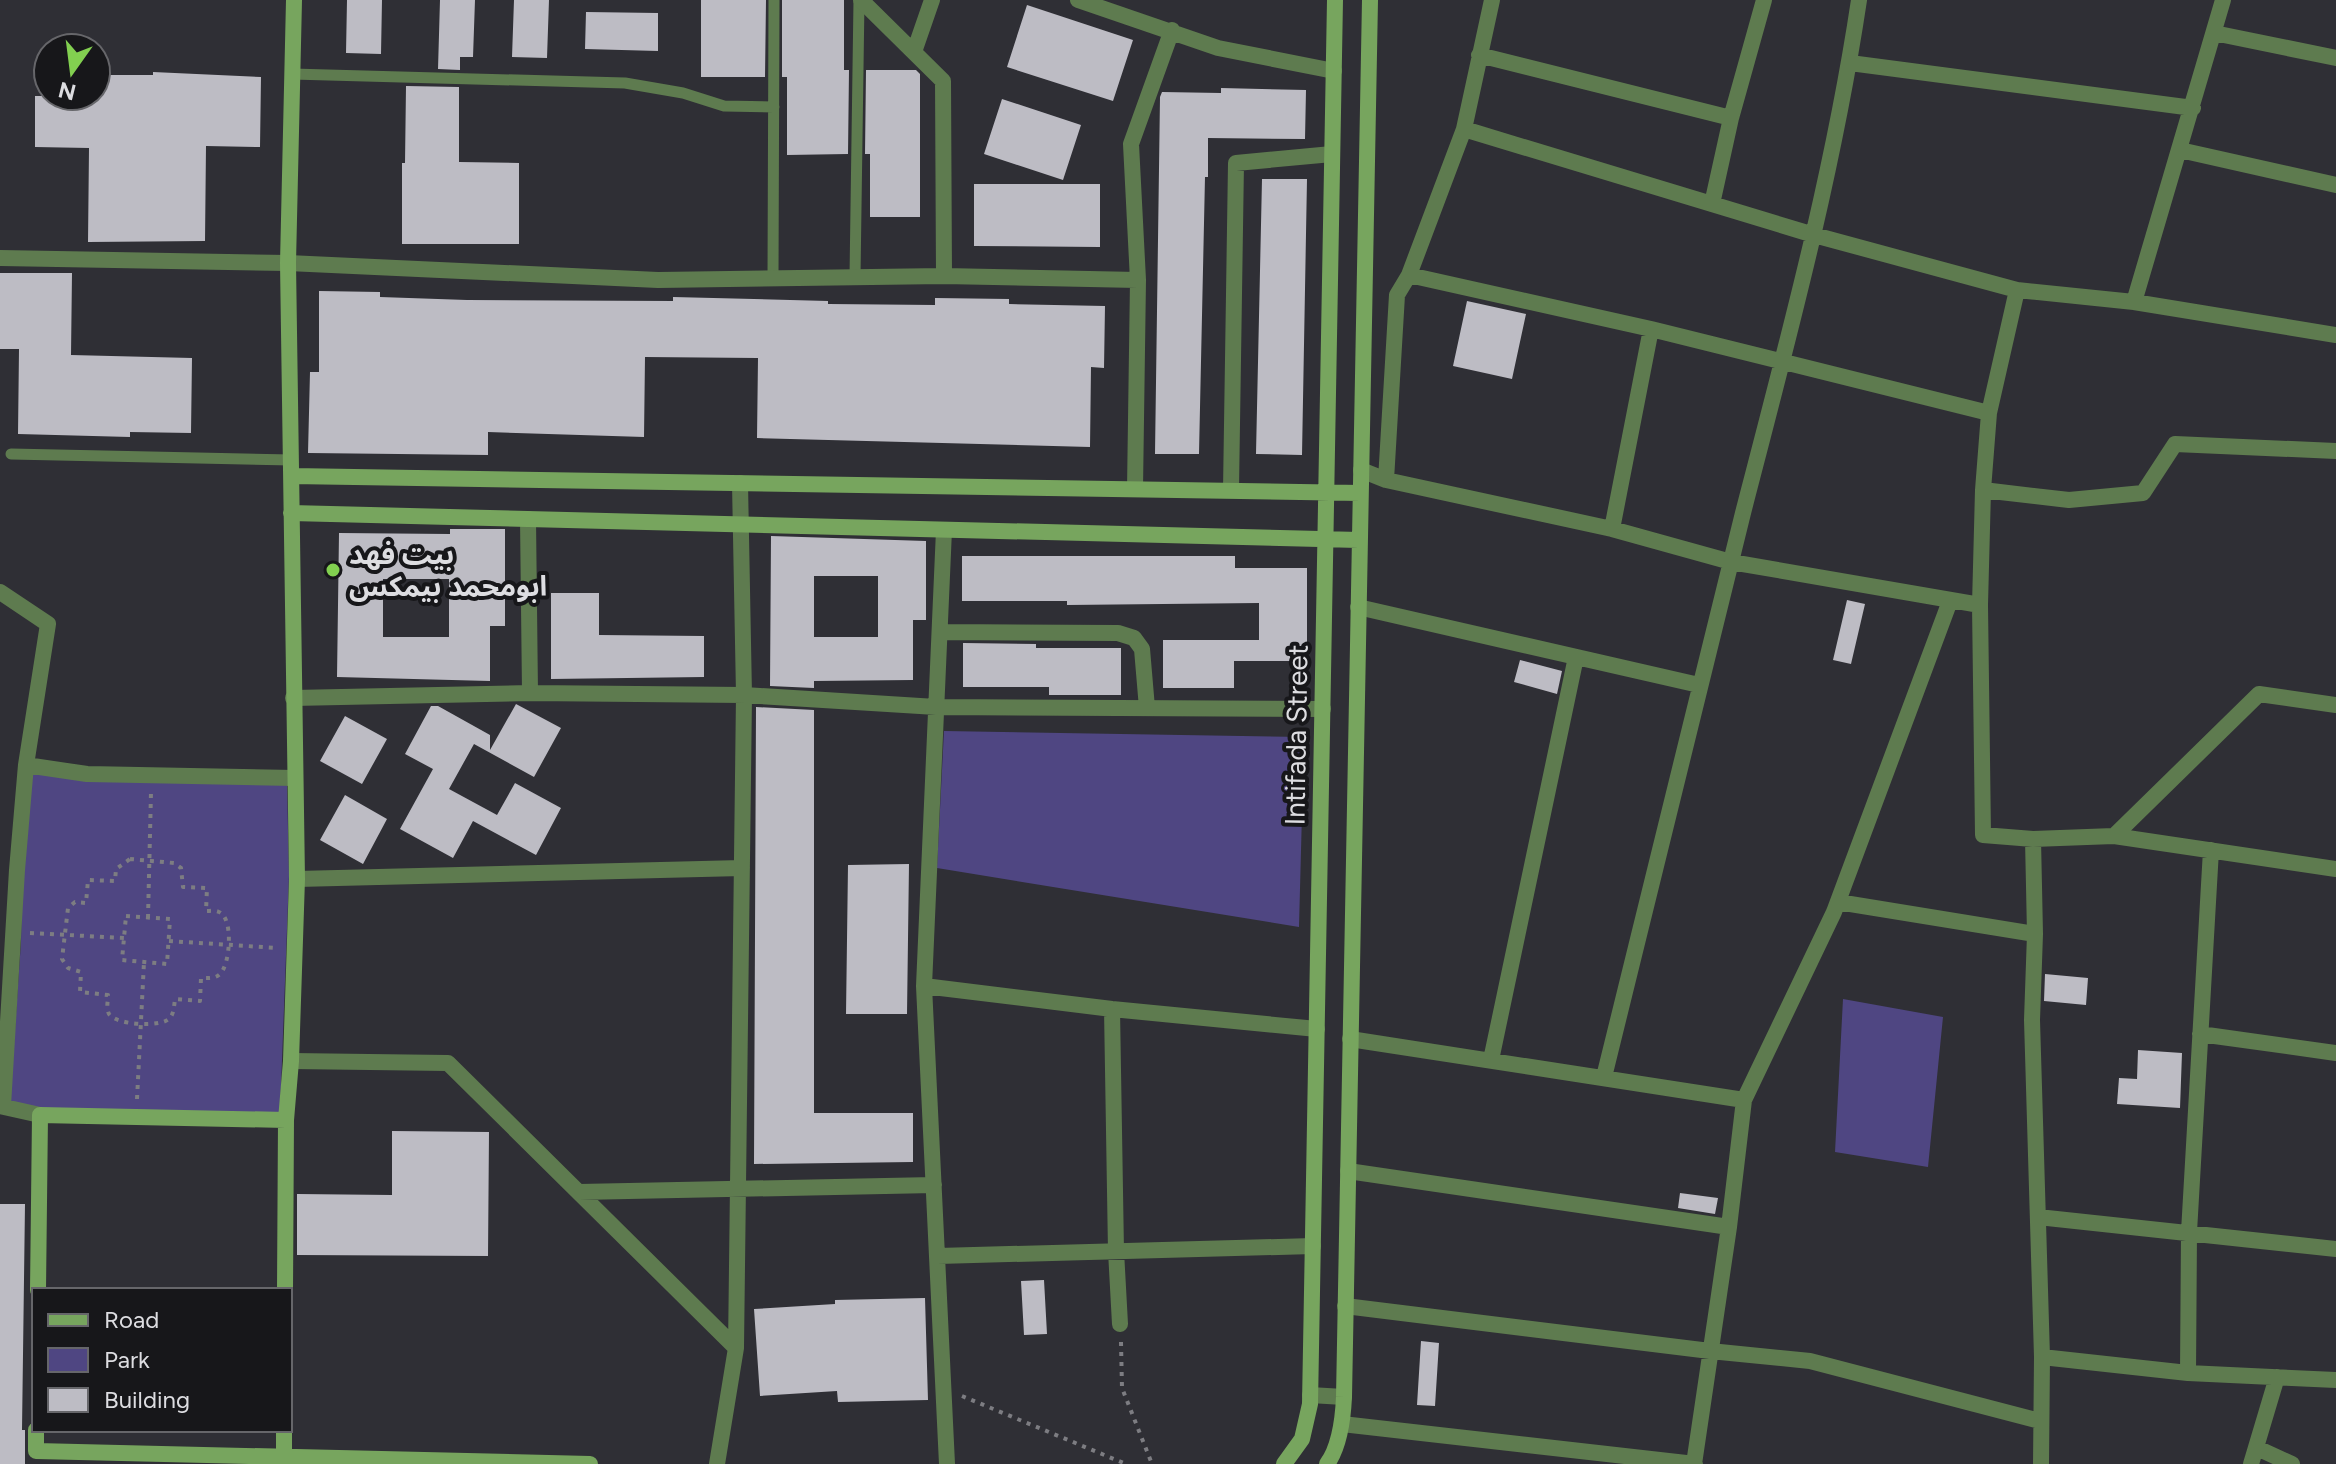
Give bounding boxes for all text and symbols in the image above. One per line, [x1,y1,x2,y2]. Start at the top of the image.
north arrow [32,32,112,112]
text: N [56,76,79,106]
place label: بيت فهد ابومحمد بيمكس [349,537,547,603]
marker: بيت فهد ابومحمد بيمكس [324,561,342,579]
street label: Intifada Street [1277,644,1315,826]
legend [32,1288,292,1432]
text: Road [104,1305,159,1334]
text: Park [104,1345,150,1374]
text: Building [104,1385,190,1414]

